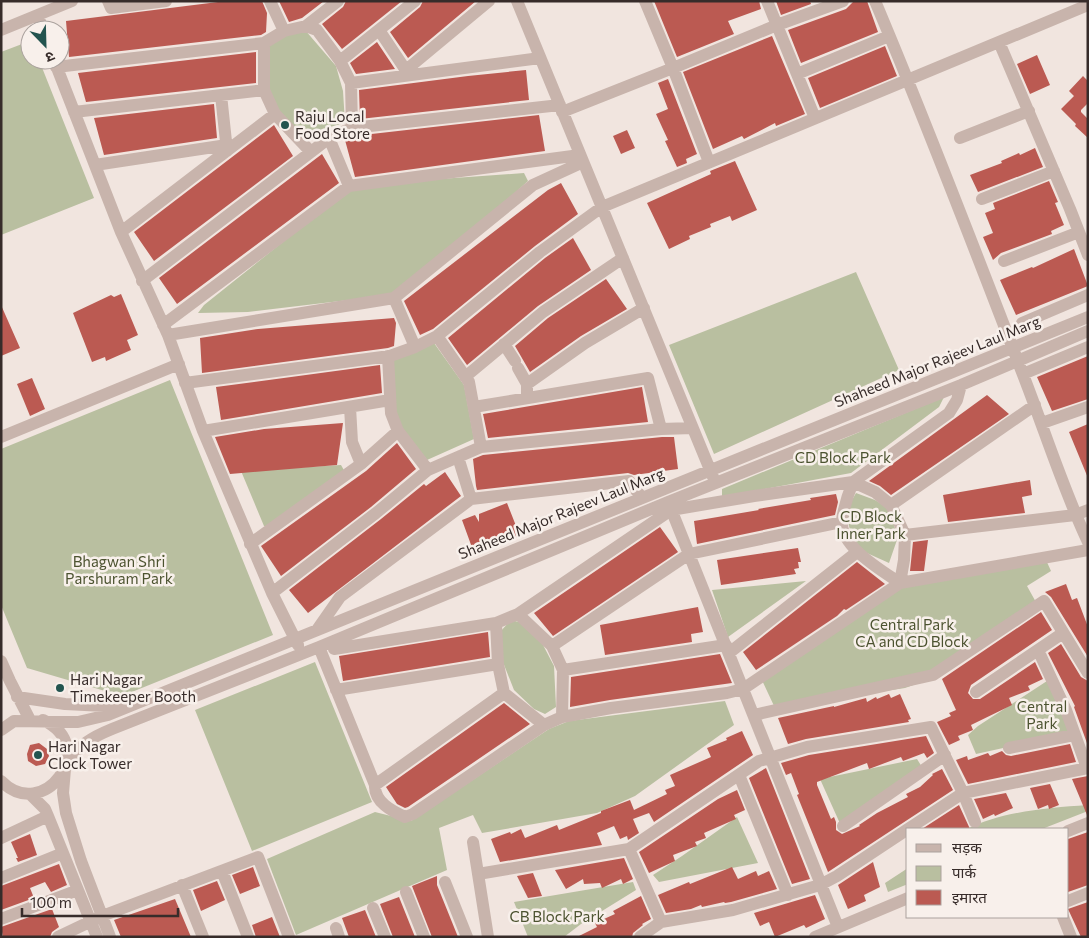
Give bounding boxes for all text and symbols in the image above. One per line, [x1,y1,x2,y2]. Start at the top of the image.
north arrow [20,20,70,70]
text: उ [42,48,57,67]
place label: Raju Local Food Store [295,107,370,142]
marker: Raju Local Food Store [279,119,291,131]
street label: Shaheed Major Rajeev Laul Marg [831,311,1043,411]
park label: CD Block Park [795,448,891,466]
street label: Shaheed Major Rajeev Laul Marg [455,463,667,563]
park label: CD Block Inner Park [836,507,906,542]
park label: Bhagwan Shri Parshuram Park [65,552,173,587]
park label: Central Park CA and CD Block [855,615,969,650]
place label: Hari Nagar Timekeeper Booth [70,670,196,705]
marker: Hari Nagar Timekeeper Booth [54,682,66,694]
park label: Central Park [1017,697,1067,732]
place label: Hari Nagar Clock Tower [48,737,132,772]
marker: Hari Nagar Clock Tower [32,749,44,761]
legend [906,828,1069,918]
text: सड़क [952,838,982,856]
text: पार्क [952,863,976,881]
scale bar [22,886,179,918]
text: इमारत [952,888,987,906]
text: 100 m [30,893,72,911]
park label: CB Block Park [509,907,605,925]

